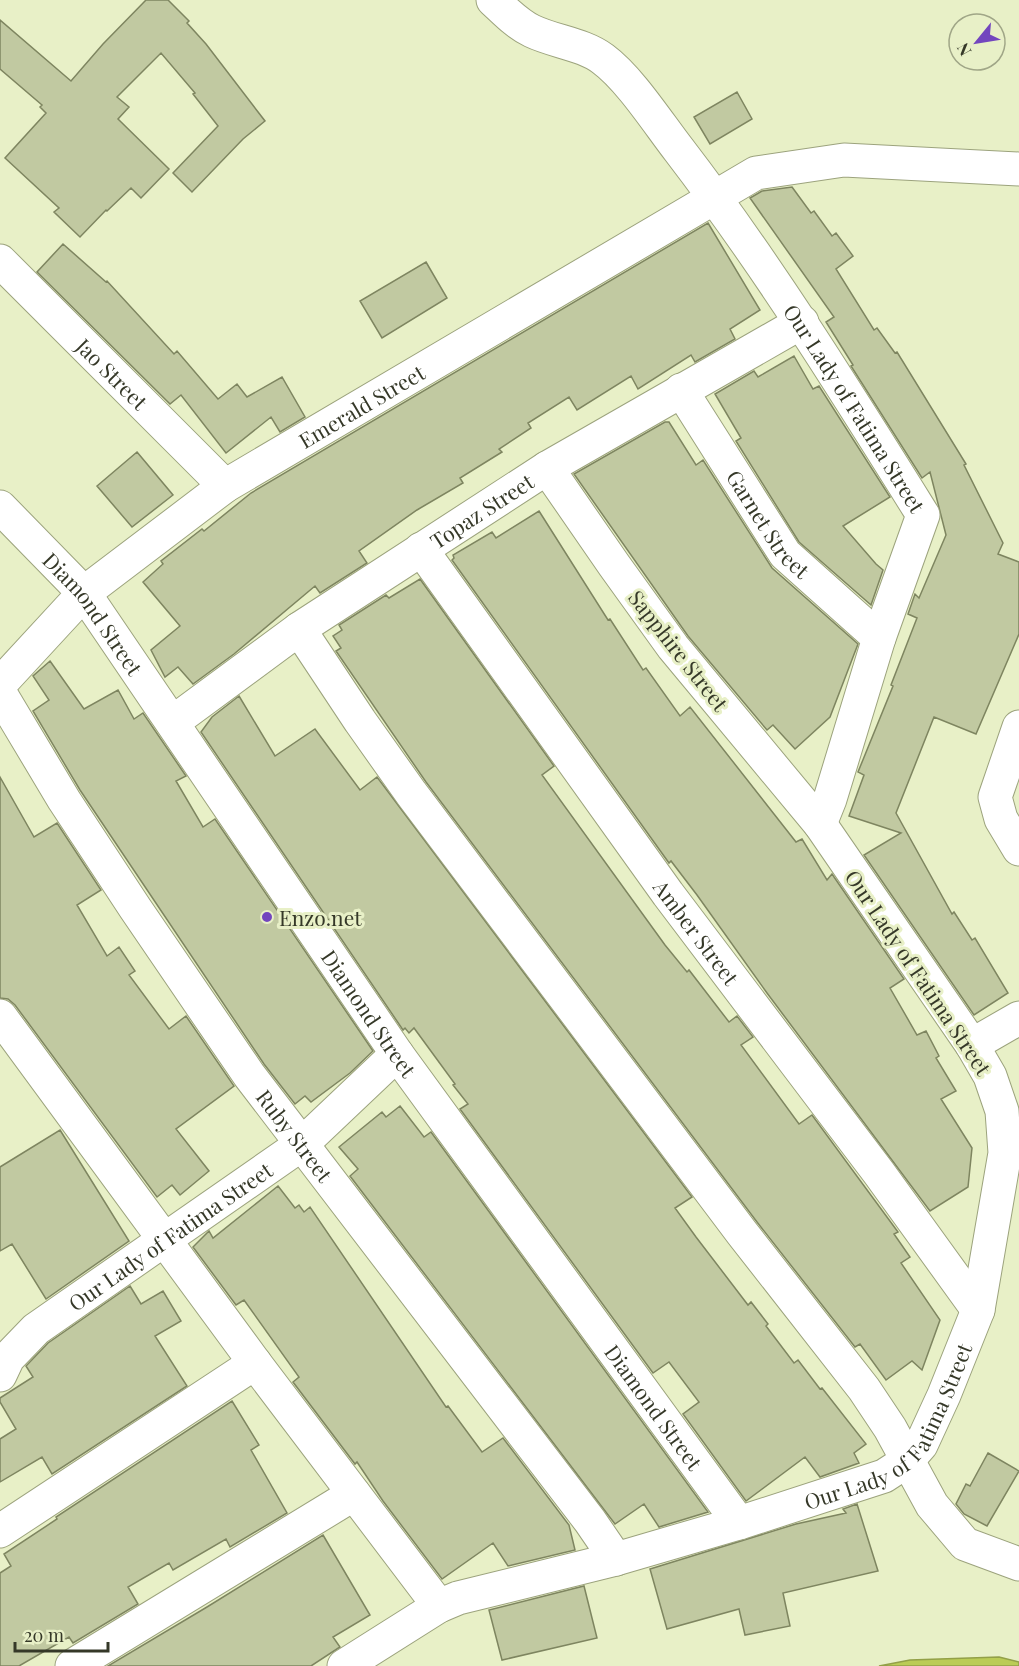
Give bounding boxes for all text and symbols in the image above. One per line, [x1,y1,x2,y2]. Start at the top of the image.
north arrow [947,12,1007,72]
text: N [951,39,976,60]
street label: Our Lady of Fatima Street [778,298,932,518]
street label: Jao Street [70,331,155,416]
street label: Emerald Street [293,357,430,454]
street label: Garnet Street [721,464,816,584]
street label: Topaz Street [424,466,539,554]
street label: Diamond Street [37,546,150,681]
street label: Sapphire Street [623,584,735,717]
street label: Our Lady of Fatima Street [840,864,999,1081]
street label: Amber Street [647,873,746,991]
place label: Enzo.net [279,903,362,931]
marker: Enzo.net [260,910,274,924]
street label: Diamond Street [316,944,423,1083]
street label: Ruby Street [251,1083,340,1188]
street label: Our Lady of Fatima Street [62,1155,278,1317]
street label: Our Lady of Fatima Street [800,1338,978,1515]
street label: Diamond Street [599,1339,710,1475]
scale bar [15,1615,108,1653]
text: 20 m [24,1623,64,1647]

